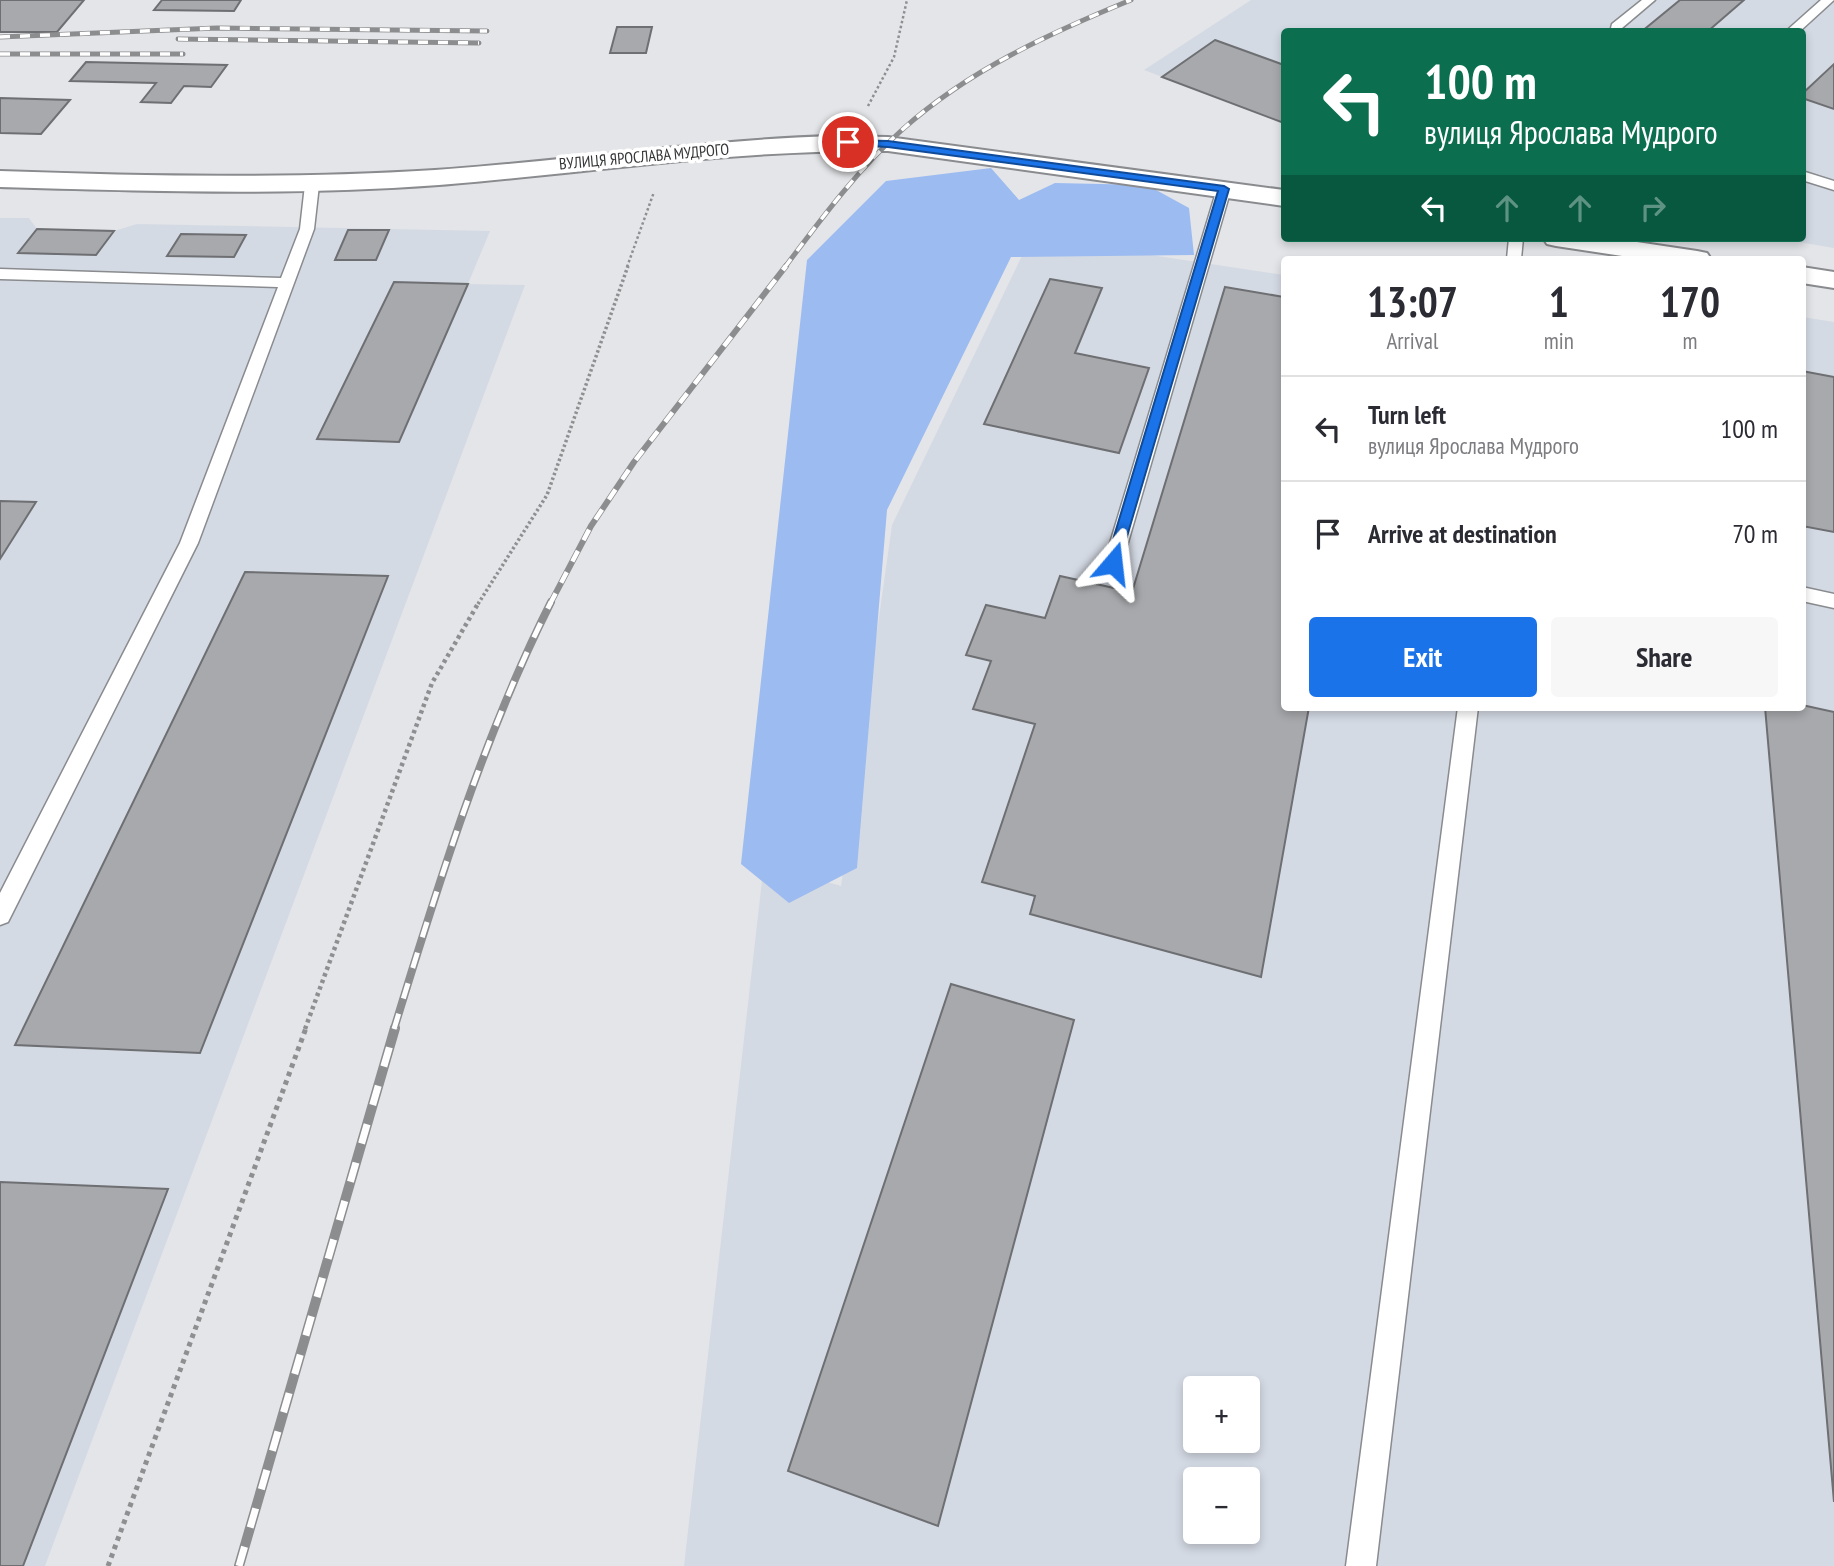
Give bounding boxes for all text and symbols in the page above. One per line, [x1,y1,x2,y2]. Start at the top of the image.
text: 100 m [1424,49,1537,113]
icon: left [1309,56,1400,147]
text: вулиця Ярослава Мудрого [1424,111,1718,153]
pin [818,112,878,172]
icon: arrive [829,123,867,161]
street label: ВУЛИЦЯ ЯРОСЛАВА МУДРОГО [558,139,730,173]
icon: left [1415,189,1453,227]
icon: ahead [1488,189,1526,227]
icon: ahead [1561,189,1599,227]
icon: right [1634,189,1672,227]
text: 13:07 [1367,274,1458,329]
text: 1 [1549,274,1569,329]
text: 170 [1660,274,1720,329]
text: Arrival [1386,326,1438,355]
text: min [1544,326,1574,355]
text: m [1682,326,1697,355]
text: Turn left [1368,398,1446,431]
icon: left [1309,410,1347,448]
text: 100 m [1720,412,1778,445]
text: вулиця Ярослава Мудрого [1368,431,1579,460]
icon: arrive [1309,515,1347,553]
text: Arrive at destination [1368,517,1557,550]
text: 70 m [1732,517,1778,550]
position arrow [1076,526,1150,600]
button: Exit [1309,617,1537,697]
button: Share [1551,617,1778,697]
map controls [1183,1376,1260,1544]
button: + [1183,1376,1260,1453]
button: − [1183,1467,1260,1544]

